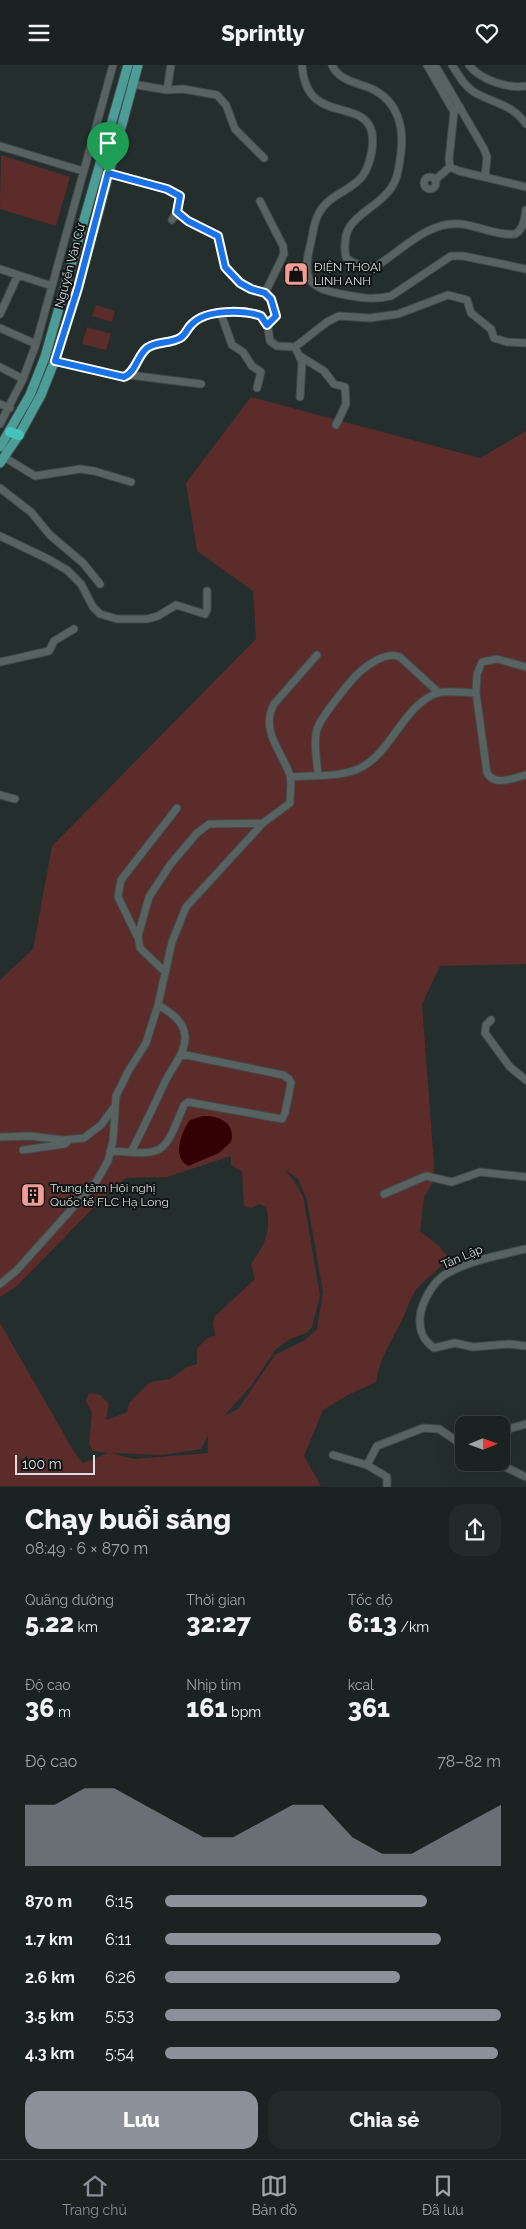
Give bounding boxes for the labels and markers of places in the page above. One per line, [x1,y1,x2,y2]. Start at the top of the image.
pin [87,122,129,173]
place label: ĐIỆN THOẠI LINH ANH [314,260,381,288]
shop icon: ĐIỆN THOẠI LINH ANH [283,261,309,287]
place label: Trung tâm Hội nghị Quốc tế FLC Hạ Long [50,1181,169,1209]
building icon: Trung tâm Hội nghị Quốc tế FLC Hạ Long [20,1182,46,1208]

